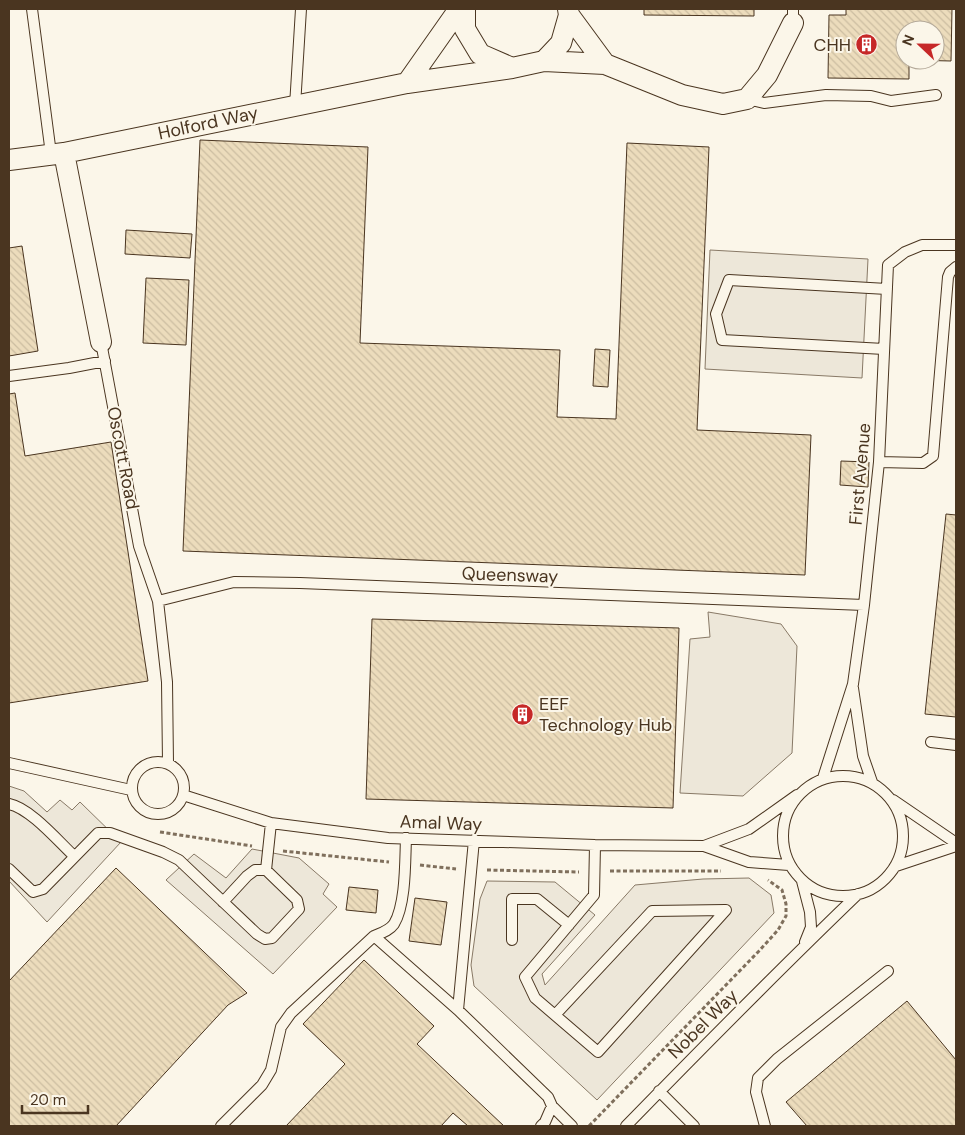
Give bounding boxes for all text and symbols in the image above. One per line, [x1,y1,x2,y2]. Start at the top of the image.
north arrow [895,20,945,70]
text: N [898,32,918,48]
place label: CHH [814,33,851,57]
building icon: CHH [855,33,879,57]
street label: Holford Way [156,101,260,145]
street label: Oscott Road [101,404,145,512]
street label: First Avenue [844,422,876,526]
street label: Queensway [461,561,559,589]
place label: EEF Technology Hub [539,692,672,737]
building icon: EEF Technology Hub [511,702,535,726]
street label: Amal Way [399,810,483,836]
street label: Nobel Way [663,984,743,1064]
scale bar [22,1082,89,1114]
text: 20 m [30,1090,66,1110]

